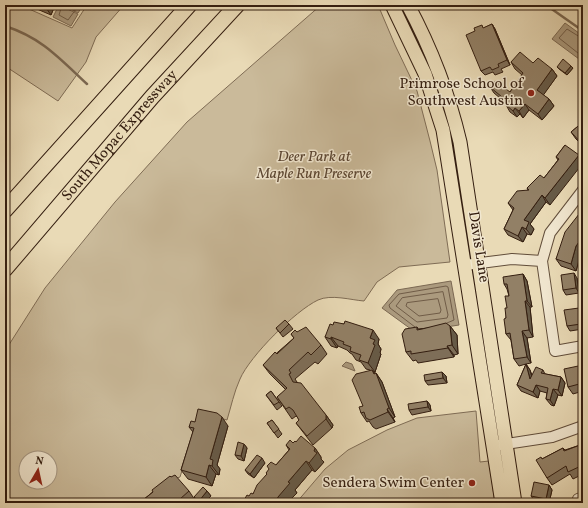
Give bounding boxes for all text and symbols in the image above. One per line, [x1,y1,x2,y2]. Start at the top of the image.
street label: South Mopac Expressway [57,65,182,206]
place label: Primrose School of Southwest Austin [399,74,525,112]
marker: Primrose School of Southwest Austin [526,88,536,98]
park label: Deer Park at Maple Run Preserve [256,147,372,185]
street label: Davis Lane [462,210,494,284]
north arrow [18,450,58,490]
text: N [34,454,44,470]
place label: Sendera Swim Center [322,473,464,494]
marker: Sendera Swim Center [467,478,477,488]

